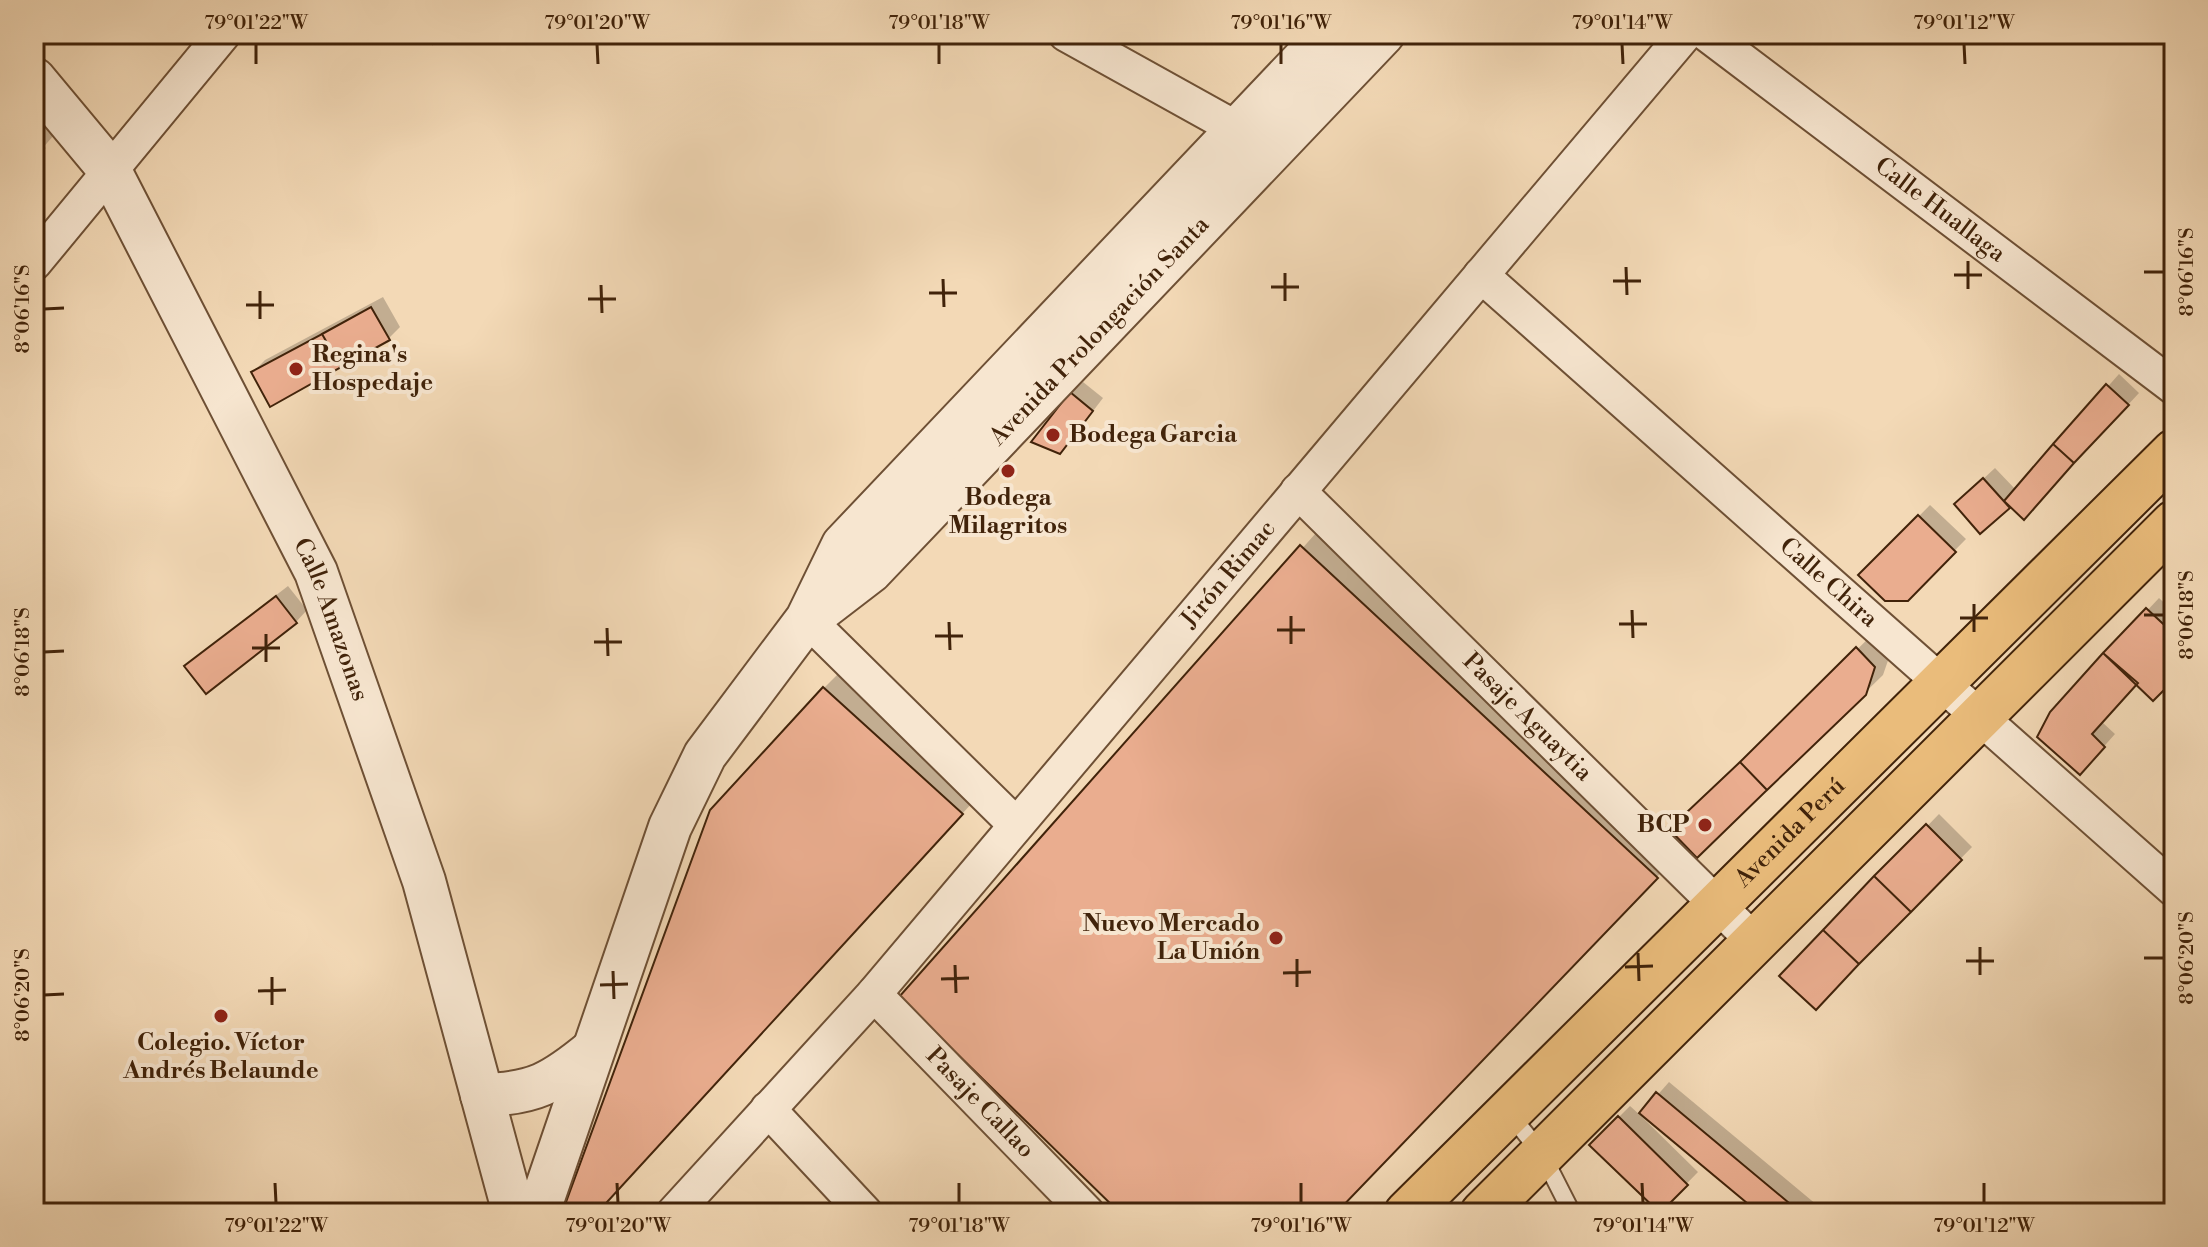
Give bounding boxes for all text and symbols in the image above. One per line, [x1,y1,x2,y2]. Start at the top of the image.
text: 79°01'22"W [204,11,309,36]
text: 79°01'20"W [544,11,651,36]
text: 79°01'18"W [888,11,991,36]
text: 79°01'16"W [1231,11,1332,36]
text: 79°01'14"W [1572,11,1673,36]
text: 79°01'12"W [1913,11,2016,36]
street label: Calle Huallaga [1869,151,2012,270]
street label: Avenida Prolongación Santa [983,210,1217,453]
text: 8°06'16"S [2175,228,2200,316]
text: 8°06'16"S [11,265,36,353]
place label: Regina's Hospedaje [312,340,433,398]
marker: Regina's Hospedaje [287,360,305,378]
place label: Bodega Garcia [1069,420,1238,450]
marker: Bodega Garcia [1044,426,1062,444]
marker: Bodega Milagritos [999,462,1017,480]
place label: Bodega Milagritos [949,483,1067,541]
street label: Jirón Rimac [1174,514,1282,635]
street label: Calle Chira [1773,531,1884,635]
street label: Calle Amazonas [286,533,375,705]
text: 8°06'18"S [2175,570,2200,660]
text: 8°06'18"S [11,607,36,697]
street label: Pasaje Aguaytia [1456,647,1599,788]
street label: Avenida Perú [1728,771,1852,895]
place label: BCP [1637,810,1689,840]
marker: BCP [1696,816,1714,834]
place label: Nuevo Mercado La Unión [1082,909,1260,967]
text: 8°06'20"S [2175,911,2200,1005]
marker: Nuevo Mercado La Unión [1267,929,1285,947]
text: 8°06'20"S [11,948,36,1042]
marker: Colegio. Víctor Andrés Belaunde [212,1007,230,1025]
place label: Colegio. Víctor Andrés Belaunde [122,1028,319,1086]
street label: Pasaje Callao [919,1041,1041,1165]
text: 79°01'22"W [224,1214,329,1239]
text: 79°01'20"W [565,1214,672,1239]
text: 79°01'18"W [908,1214,1011,1239]
text: 79°01'16"W [1251,1214,1352,1239]
text: 79°01'14"W [1593,1214,1694,1239]
text: 79°01'12"W [1933,1214,2036,1239]

